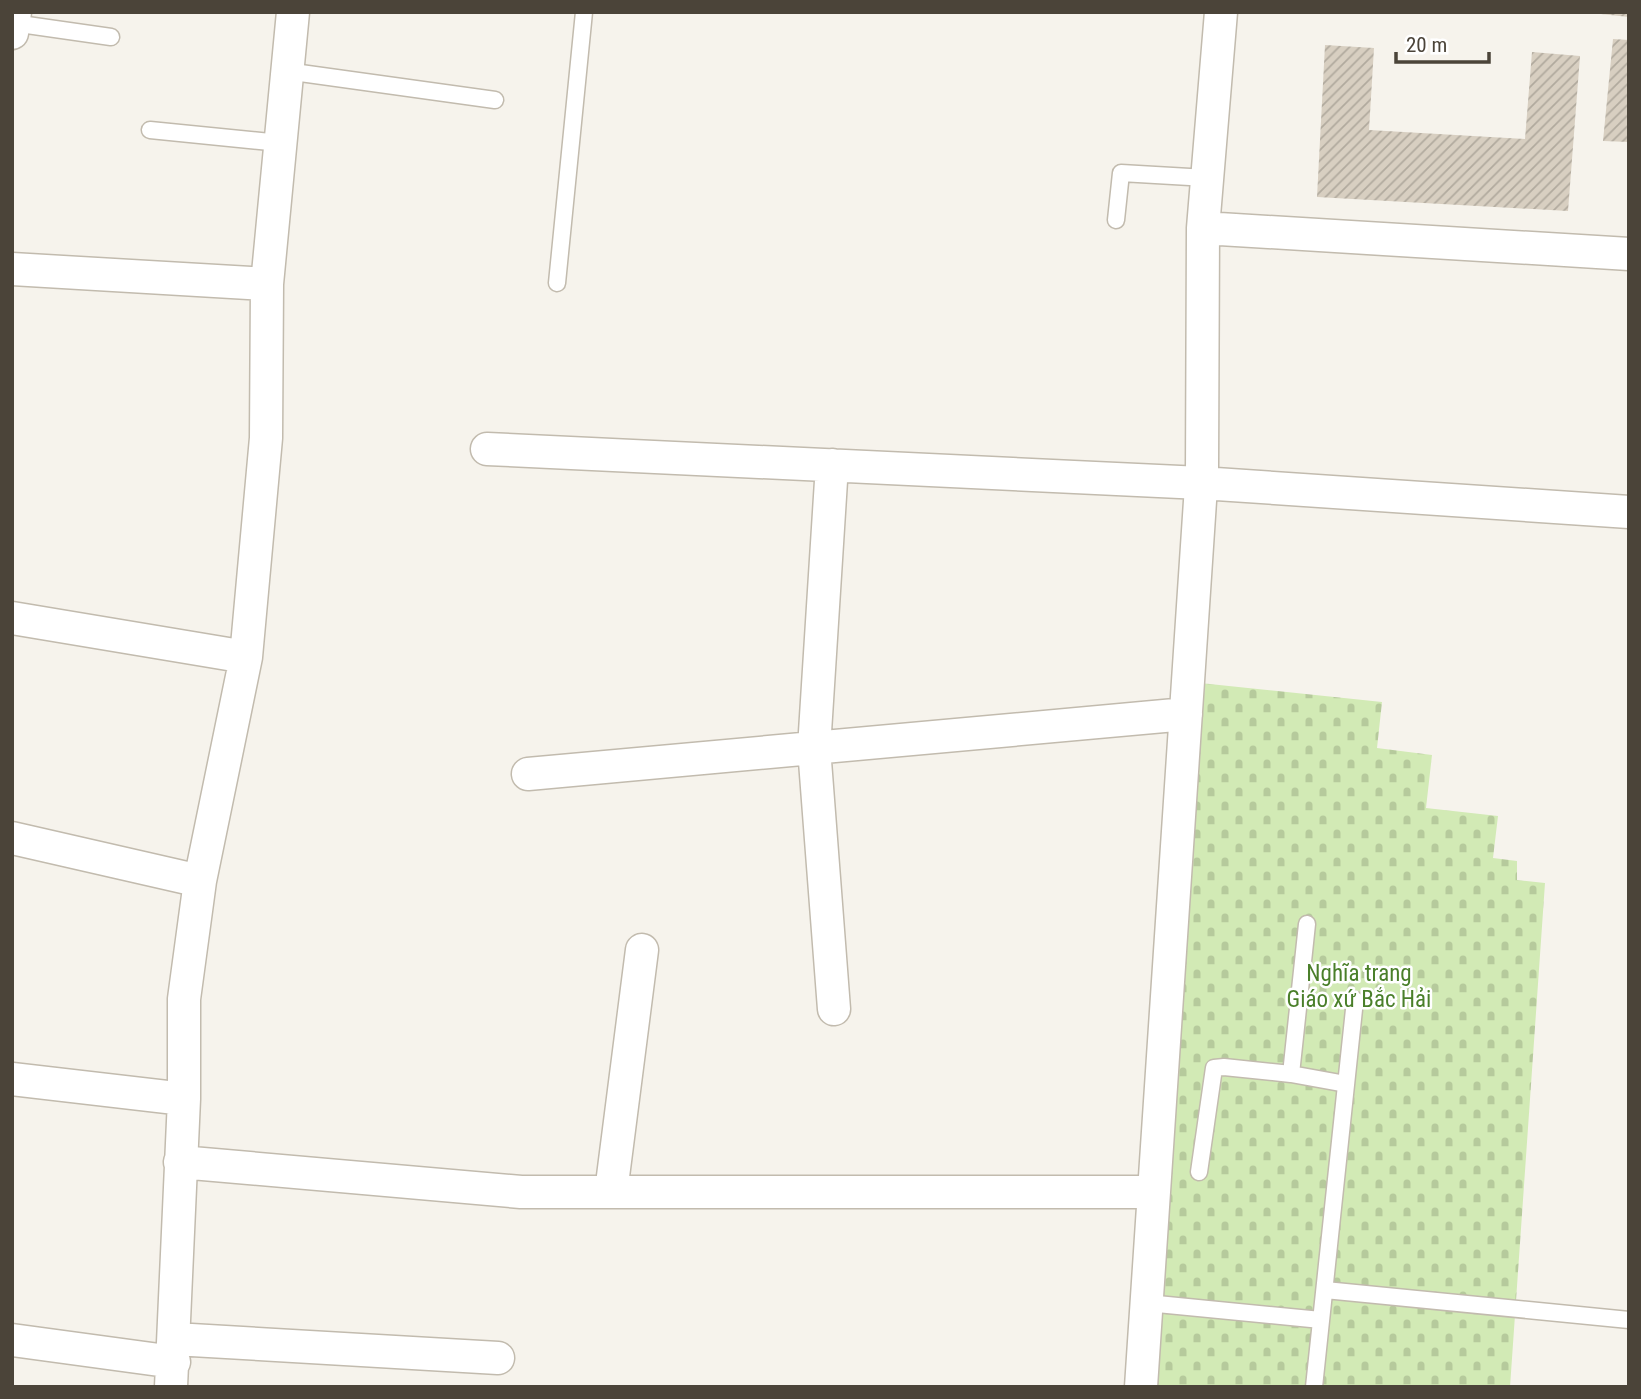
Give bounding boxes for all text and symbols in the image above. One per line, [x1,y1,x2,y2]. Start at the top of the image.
scale bar [1396,21,1489,65]
text: 20 m [1406,33,1447,57]
park label: Nghĩa trang Giáo xứ Bắc Hải [1287,960,1431,1013]

